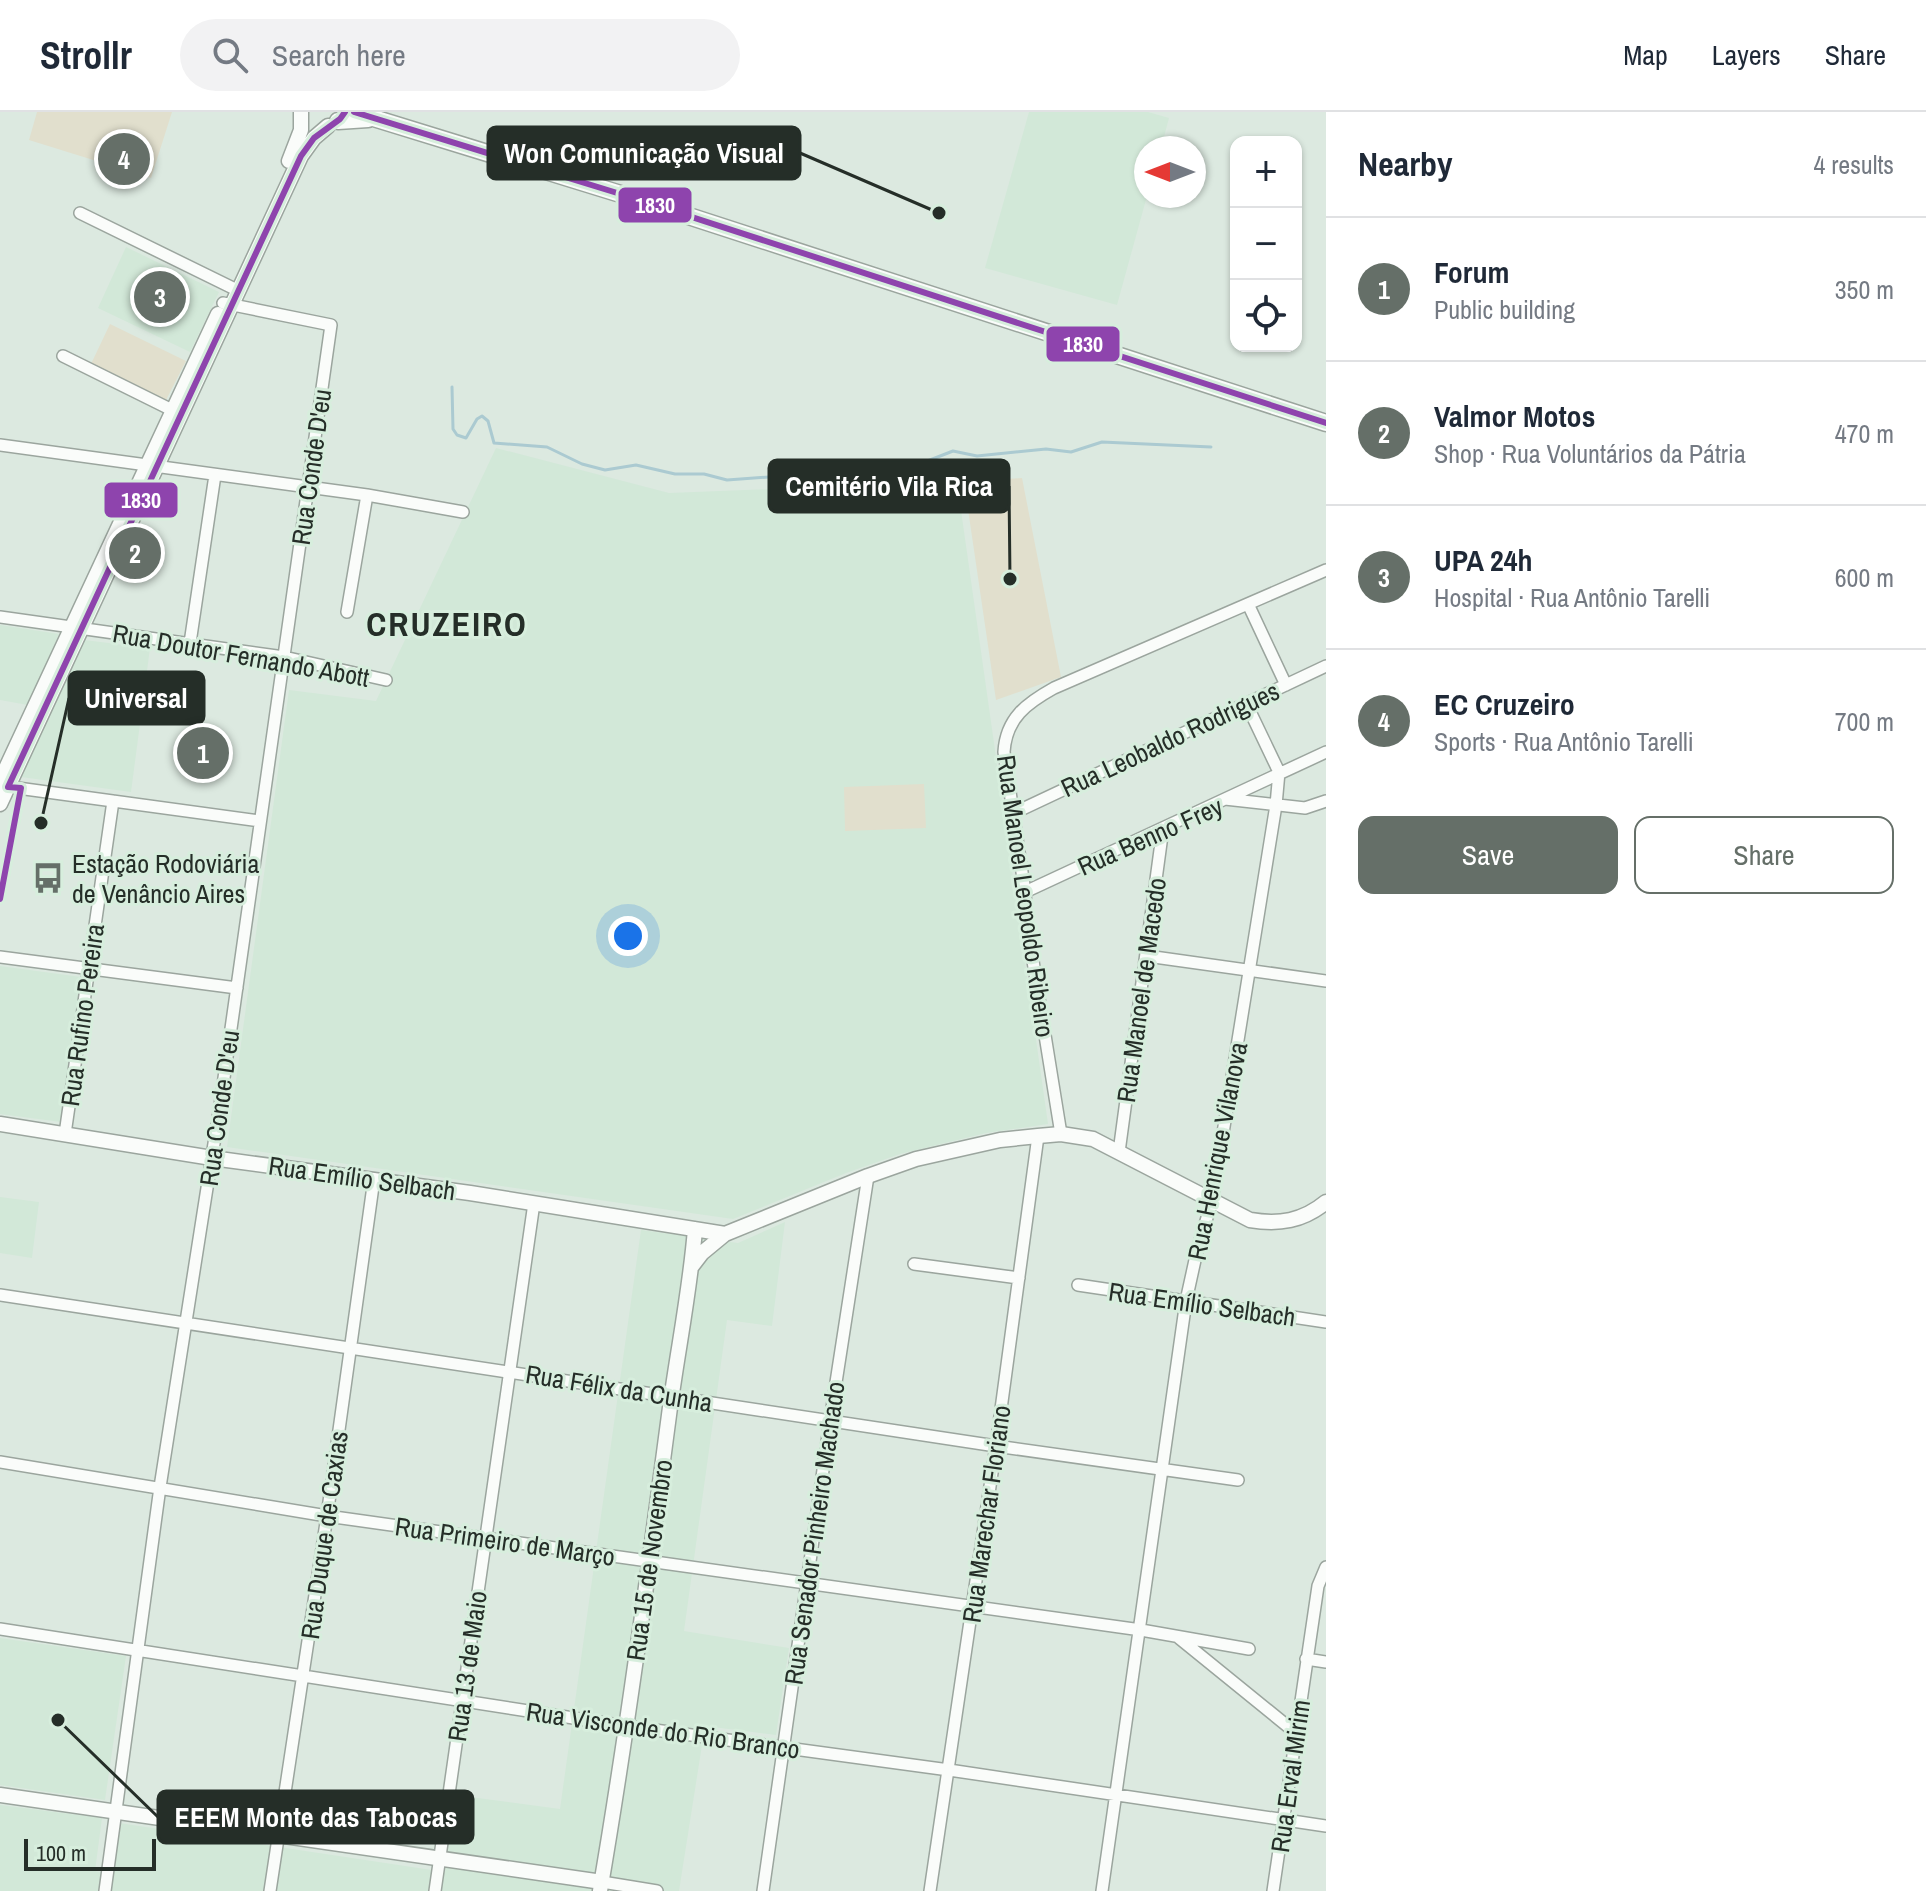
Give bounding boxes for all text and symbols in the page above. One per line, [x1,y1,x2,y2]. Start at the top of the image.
search box [180,19,740,91]
text: Strollr [40,30,132,81]
icon: search [208,33,252,77]
text: Search here [272,35,406,75]
text: Map [1623,36,1668,74]
text: Layers [1712,36,1781,74]
text: Share [1825,36,1886,74]
callout: Won Comunicação Visual [488,127,800,179]
pin: 4 [98,129,150,189]
text: Won Comunicação Visual [504,134,784,172]
north arrow [1134,136,1206,208]
map controls [1230,136,1302,352]
button: + [1230,136,1302,208]
text: Nearby [1358,141,1453,187]
text: 4 results [1813,147,1894,182]
line badge: 1830 [617,186,693,224]
text: 1830 [635,190,675,220]
button: − [1230,208,1302,280]
text: Forum [1434,252,1509,292]
pin: 3 [134,267,186,327]
text: 1 [1378,272,1390,307]
text: 350 m [1835,272,1894,307]
button: locate [1230,280,1302,352]
text: Public building [1434,292,1575,327]
line badge: 1830 [1045,325,1121,363]
text: 1830 [1063,329,1103,359]
street label: Rua Conde D'eu [283,387,339,547]
text: Valmor Motos [1434,396,1595,436]
text: 2 [1378,416,1390,451]
text: 470 m [1835,416,1894,451]
text: Shop · Rua Voluntários da Pátria [1434,436,1746,471]
callout: Cemitério Vila Rica [769,460,1009,512]
text: Cemitério Vila Rica [785,467,993,505]
line badge: 1830 [103,481,179,519]
text: 1830 [121,485,161,515]
pin: 2 [109,523,161,583]
text: UPA 24h [1434,540,1532,580]
text: 3 [1378,560,1390,595]
text: 600 m [1835,560,1894,595]
text: Hospital · Rua Antônio Tarelli [1434,580,1710,615]
district label: CRUZEIRO [366,601,528,647]
street label: Rua Doutor Fernando Abott [110,615,372,695]
callout: Universal [69,672,204,724]
street label: Rua Leobaldo Rodrigues [1055,673,1285,805]
text: Universal [84,679,188,717]
text: EC Cruzeiro [1434,684,1575,724]
text: 4 [1378,704,1390,739]
text: 700 m [1835,704,1894,739]
pin: 1 [177,723,229,783]
text: Sports · Rua Antônio Tarelli [1434,724,1694,759]
street label: Rua Manoel Leopoldo Ribeiro [989,753,1063,1039]
street label: Rua Benno Frey [1072,788,1228,884]
button: Save [1358,816,1618,894]
button: Share [1634,816,1894,894]
place label: Estação Rodoviária de Venâncio Aires [72,846,259,911]
bus stop icon: Estação Rodoviária de Venâncio Aires [31,861,65,895]
street label: Rua Manoel de Macedo [1108,875,1174,1105]
your location [608,916,648,956]
street label: Rua Rufino Pereira [52,921,112,1108]
street label: Rua Conde D'eu [191,1028,247,1188]
street label: Rua Henrique Vilanova [1179,1039,1255,1263]
street label: Rua Emílio Selbach [266,1148,458,1208]
street label: Rua Emílio Selbach [1106,1274,1298,1334]
street label: Rua Félix da Cunha [523,1356,715,1420]
street label: Rua Senador Pinheiro Machado [775,1379,853,1687]
street label: Rua Marechar Floriano [953,1403,1019,1625]
street label: Rua Duque de Caxias [292,1429,356,1641]
street label: Rua 15 de Novembro [618,1457,680,1663]
street label: Rua Primeiro de Março [393,1508,617,1574]
street label: Rua 13 de Maio [439,1588,495,1744]
street label: Rua Visconde do Rio Branco [524,1693,802,1767]
street label: Rua Erval Mirim [1262,1697,1318,1855]
callout: EEEM Monte das Tabocas [158,1791,473,1843]
text: EEEM Monte das Tabocas [175,1798,457,1836]
scale bar [24,1835,156,1871]
text: 100 m [36,1838,86,1868]

